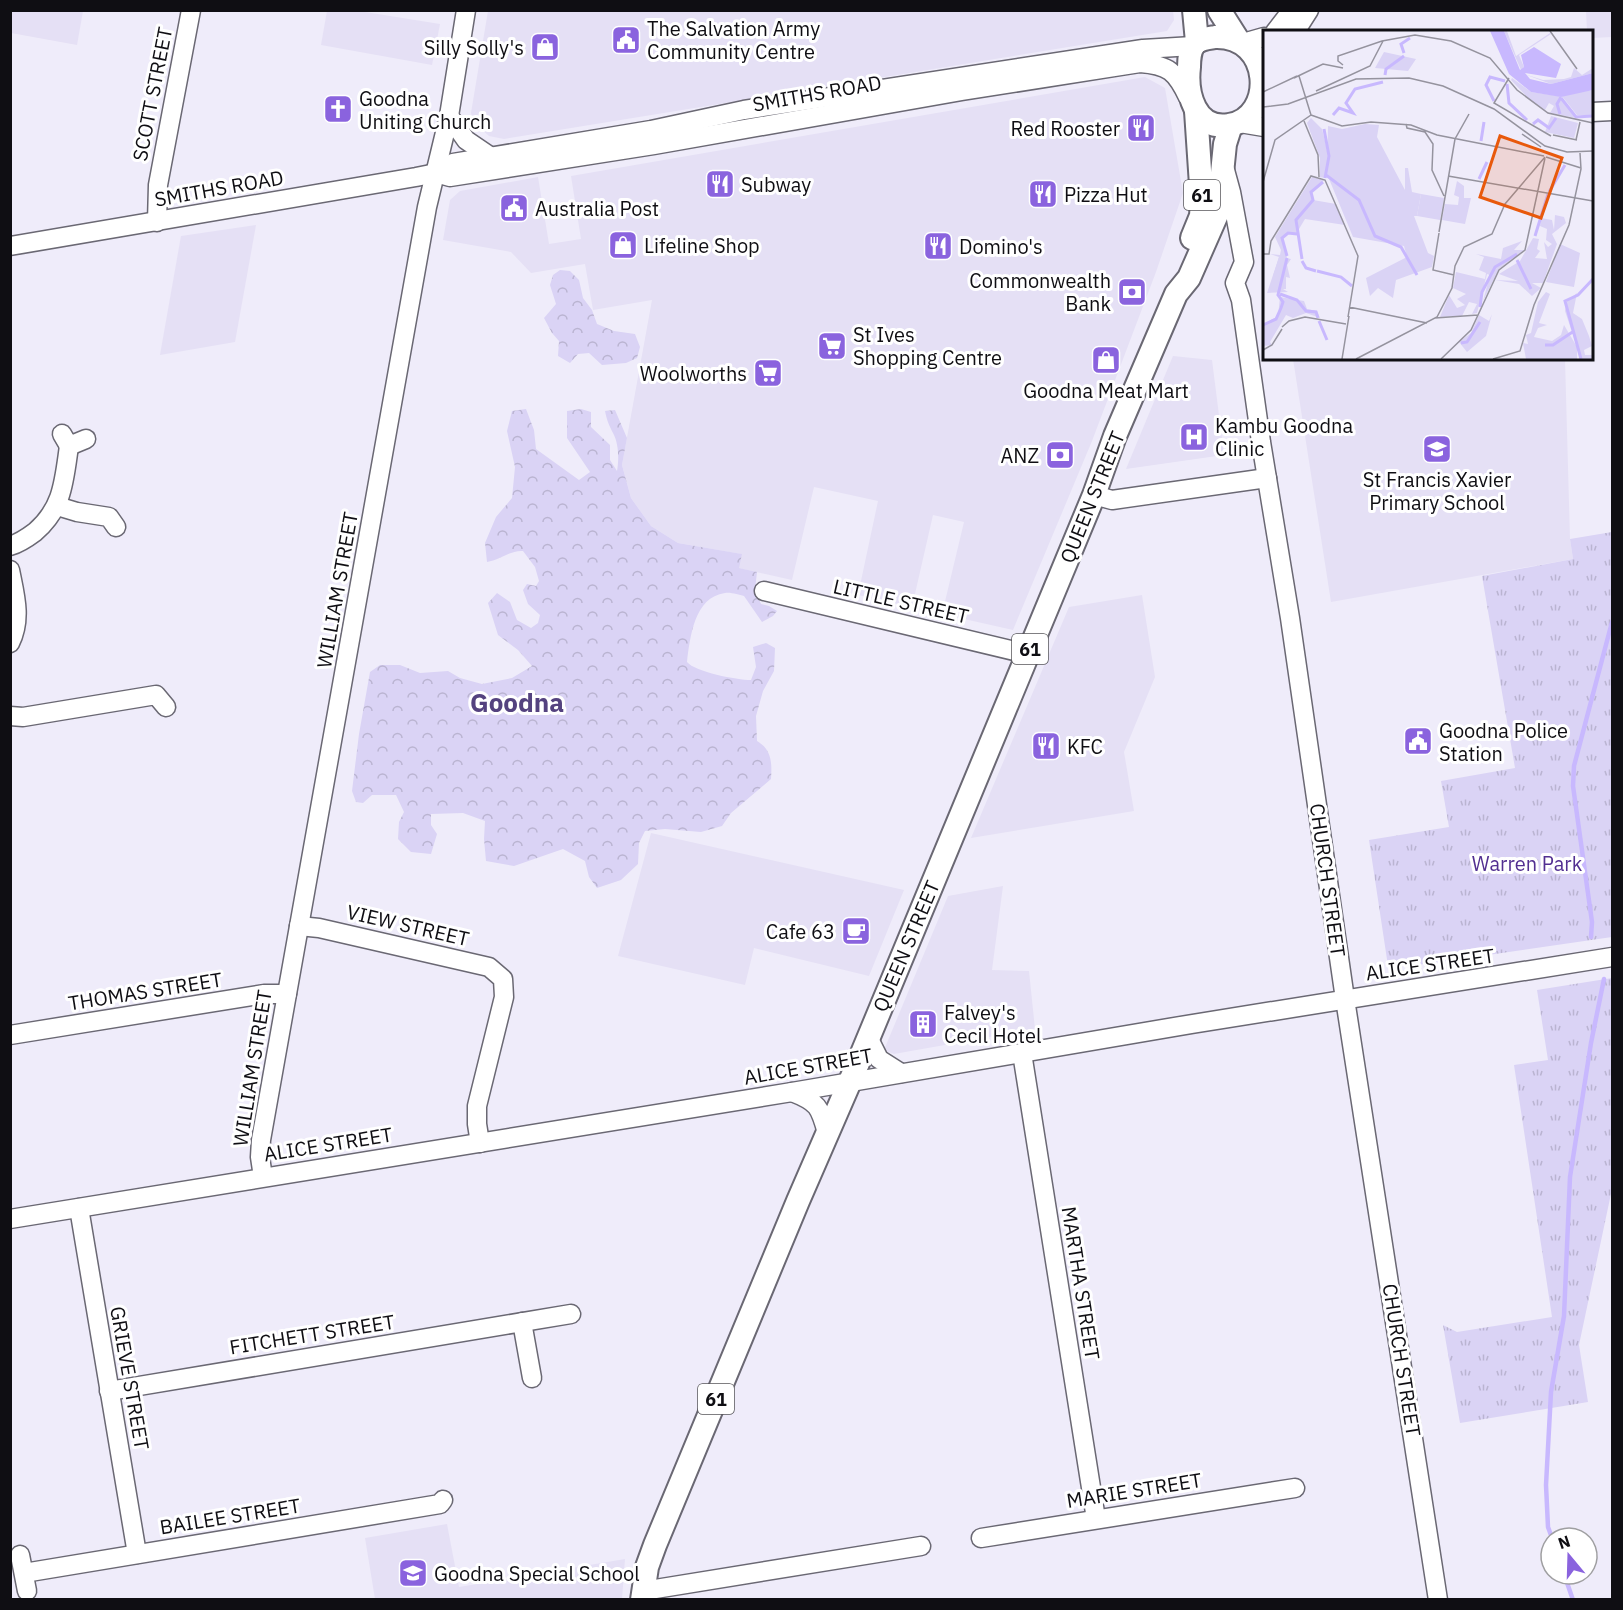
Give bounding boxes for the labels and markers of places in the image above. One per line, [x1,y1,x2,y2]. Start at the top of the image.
place label: The Salvation Army Community Centre [647,15,820,65]
public building icon: The Salvation Army Community Centre [610,24,642,56]
shop icon: Silly Solly's [529,31,561,63]
place label: Silly Solly's [424,34,524,61]
place label: Goodna Uniting Church [359,85,491,135]
church icon: Goodna Uniting Church [322,93,354,125]
restaurant icon: Red Rooster [1125,112,1157,144]
place label: Red Rooster [1010,115,1120,142]
restaurant icon: Subway [704,168,736,200]
place label: Subway [741,171,811,198]
restaurant icon: Pizza Hut [1027,178,1059,210]
place label: Pizza Hut [1064,181,1148,208]
public building icon: Australia Post [498,192,530,224]
place label: Australia Post [535,195,659,222]
shop icon: Lifeline Shop [607,229,639,261]
restaurant icon: Domino's [922,230,954,262]
place label: Lifeline Shop [644,232,760,259]
place label: Domino's [959,233,1043,260]
place label: Commonwealth Bank [969,267,1111,317]
bank icon: Commonwealth Bank [1116,276,1148,308]
place label: St Ives Shopping Centre [853,321,1002,371]
supermarket icon: St Ives Shopping Centre [816,330,848,362]
shop icon: Goodna Meat Mart [1090,344,1122,376]
supermarket icon: Woolworths [752,357,784,389]
place label: Woolworths [640,360,747,387]
place label: Goodna Meat Mart [1023,377,1189,404]
place label: Kambu Goodna Clinic [1215,412,1353,462]
hospital icon: Kambu Goodna Clinic [1178,421,1210,453]
school or university icon: St Francis Xavier Primary School [1421,433,1453,465]
bank icon: ANZ [1044,439,1076,471]
place label: ANZ [1000,442,1039,469]
place label: St Francis Xavier Primary School [1363,466,1511,516]
place label: Goodna Police Station [1439,717,1568,767]
public building icon: Goodna Police Station [1402,725,1434,757]
restaurant icon: KFC [1030,730,1062,762]
place label: KFC [1067,733,1103,760]
cafe icon: Cafe 63 [840,915,872,947]
place label: Cafe 63 [766,918,835,945]
place label: Falvey's Cecil Hotel [944,999,1041,1049]
building icon: Falvey's Cecil Hotel [907,1008,939,1040]
school or university icon: Goodna Special School [397,1557,429,1589]
place label: Goodna Special School [434,1560,640,1587]

